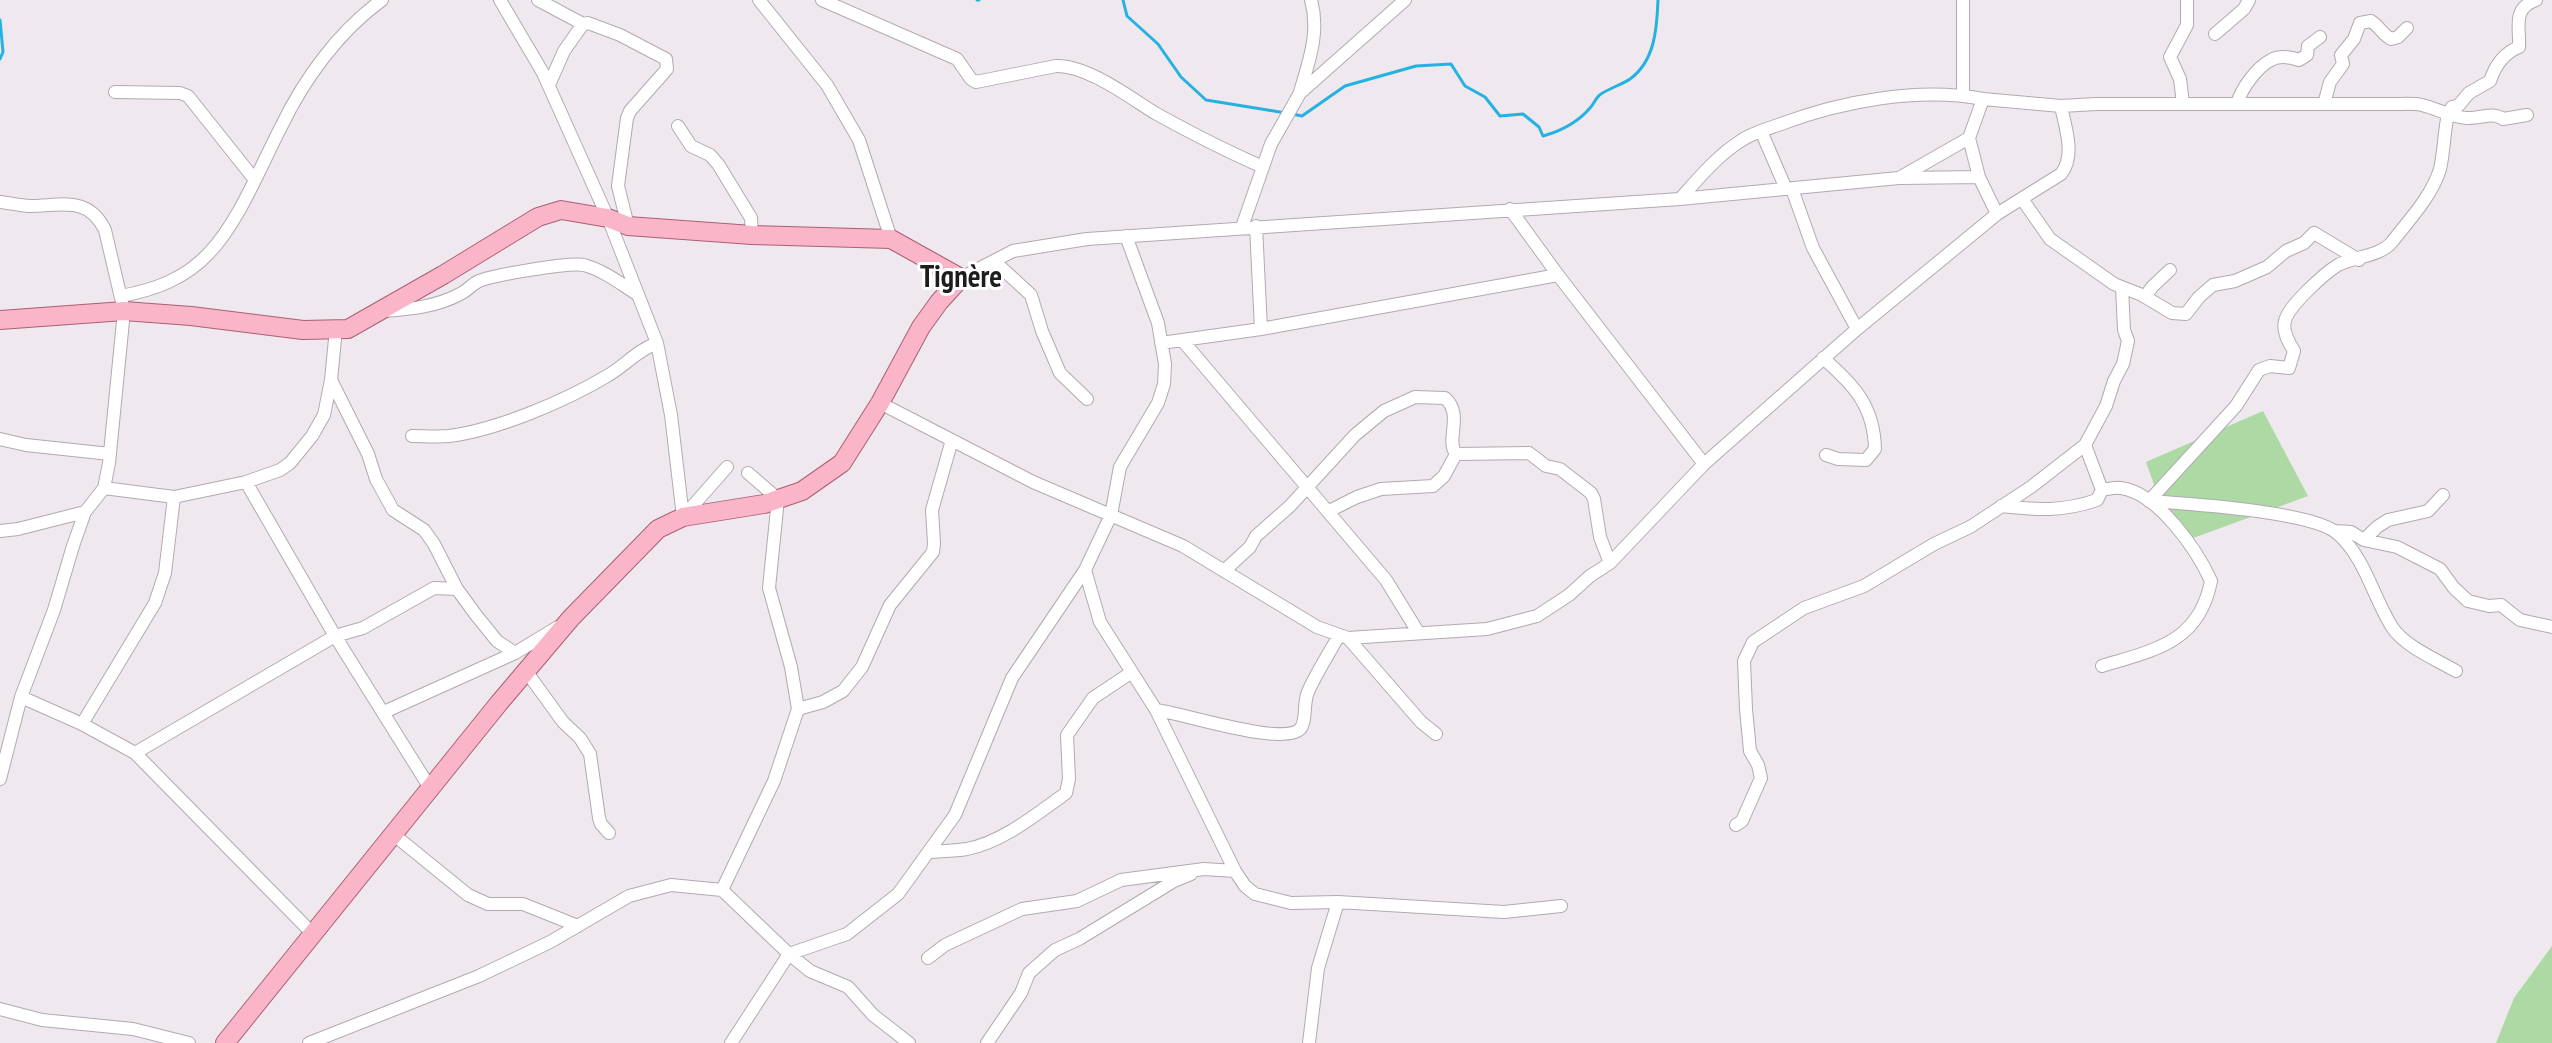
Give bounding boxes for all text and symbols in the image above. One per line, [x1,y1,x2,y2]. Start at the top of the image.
district label: Tignère [920,260,1002,296]

